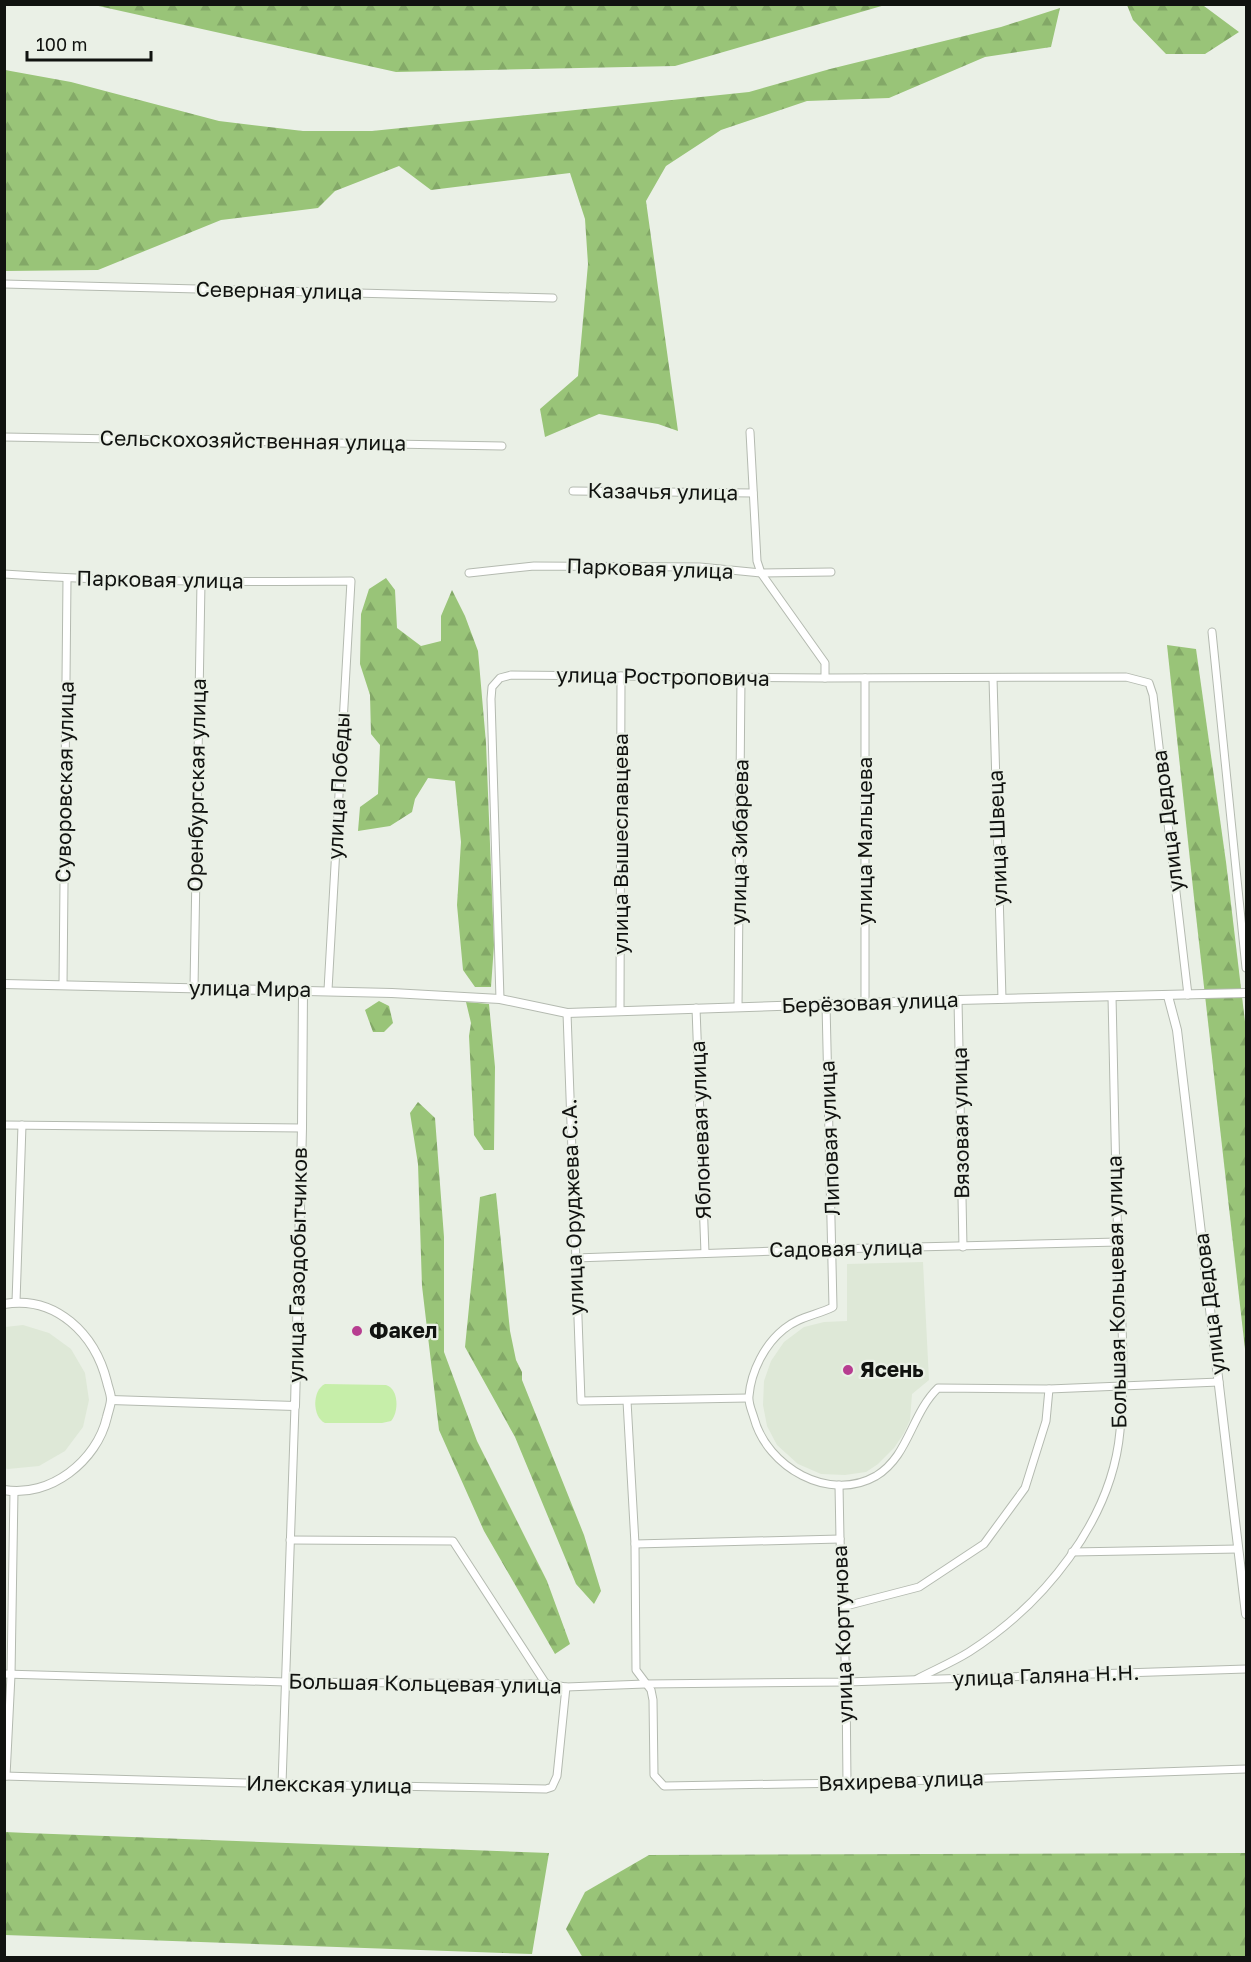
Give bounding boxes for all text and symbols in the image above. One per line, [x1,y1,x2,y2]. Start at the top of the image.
scale bar [27,24,152,62]
text: 100 m [36,33,87,55]
street label: Северная улица [195,276,363,304]
street label: Сельскохозяйственная улица [100,424,407,456]
street label: Казачья улица [587,477,739,505]
street label: Парковая улица [566,552,734,584]
street label: Парковая улица [76,565,244,593]
street label: улица Ростроповича [556,661,770,691]
street label: Оренбургская улица [181,678,211,892]
street label: Суворовская улица [49,681,79,883]
street label: улица Победы [321,712,355,860]
street label: улица Вышеславцева [607,733,633,955]
street label: улица Дедова [1145,749,1189,894]
street label: улица Мальцева [851,757,877,925]
street label: улица Зибарева [725,759,753,925]
street label: улица Швеца [982,769,1012,907]
street label: улица Мира [189,974,311,1002]
street label: Берёзовая улица [781,986,959,1018]
street label: Яблоневая улица [684,1040,716,1220]
street label: Вязовая улица [946,1047,974,1199]
street label: Липовая улица [813,1060,845,1216]
street label: улица Оруджева С.А. [555,1098,589,1316]
street label: улица Газодобытчиков [282,1147,312,1383]
street label: Большая Кольцевая улица [1101,1155,1131,1429]
street label: улица Дедова [1187,1232,1231,1377]
street label: Садовая улица [769,1234,923,1262]
place label: Факел [369,1317,437,1343]
marker: Факел [350,1324,364,1338]
place label: Ясень [860,1356,924,1382]
marker: Ясень [841,1363,855,1377]
street label: улица Кортунова [826,1545,858,1723]
street label: улица Галяна Н.Н. [952,1659,1140,1691]
street label: Большая Кольцевая улица [288,1668,562,1698]
street label: Вяхирева улица [818,1764,984,1796]
street label: Илекская улица [246,1770,412,1798]

